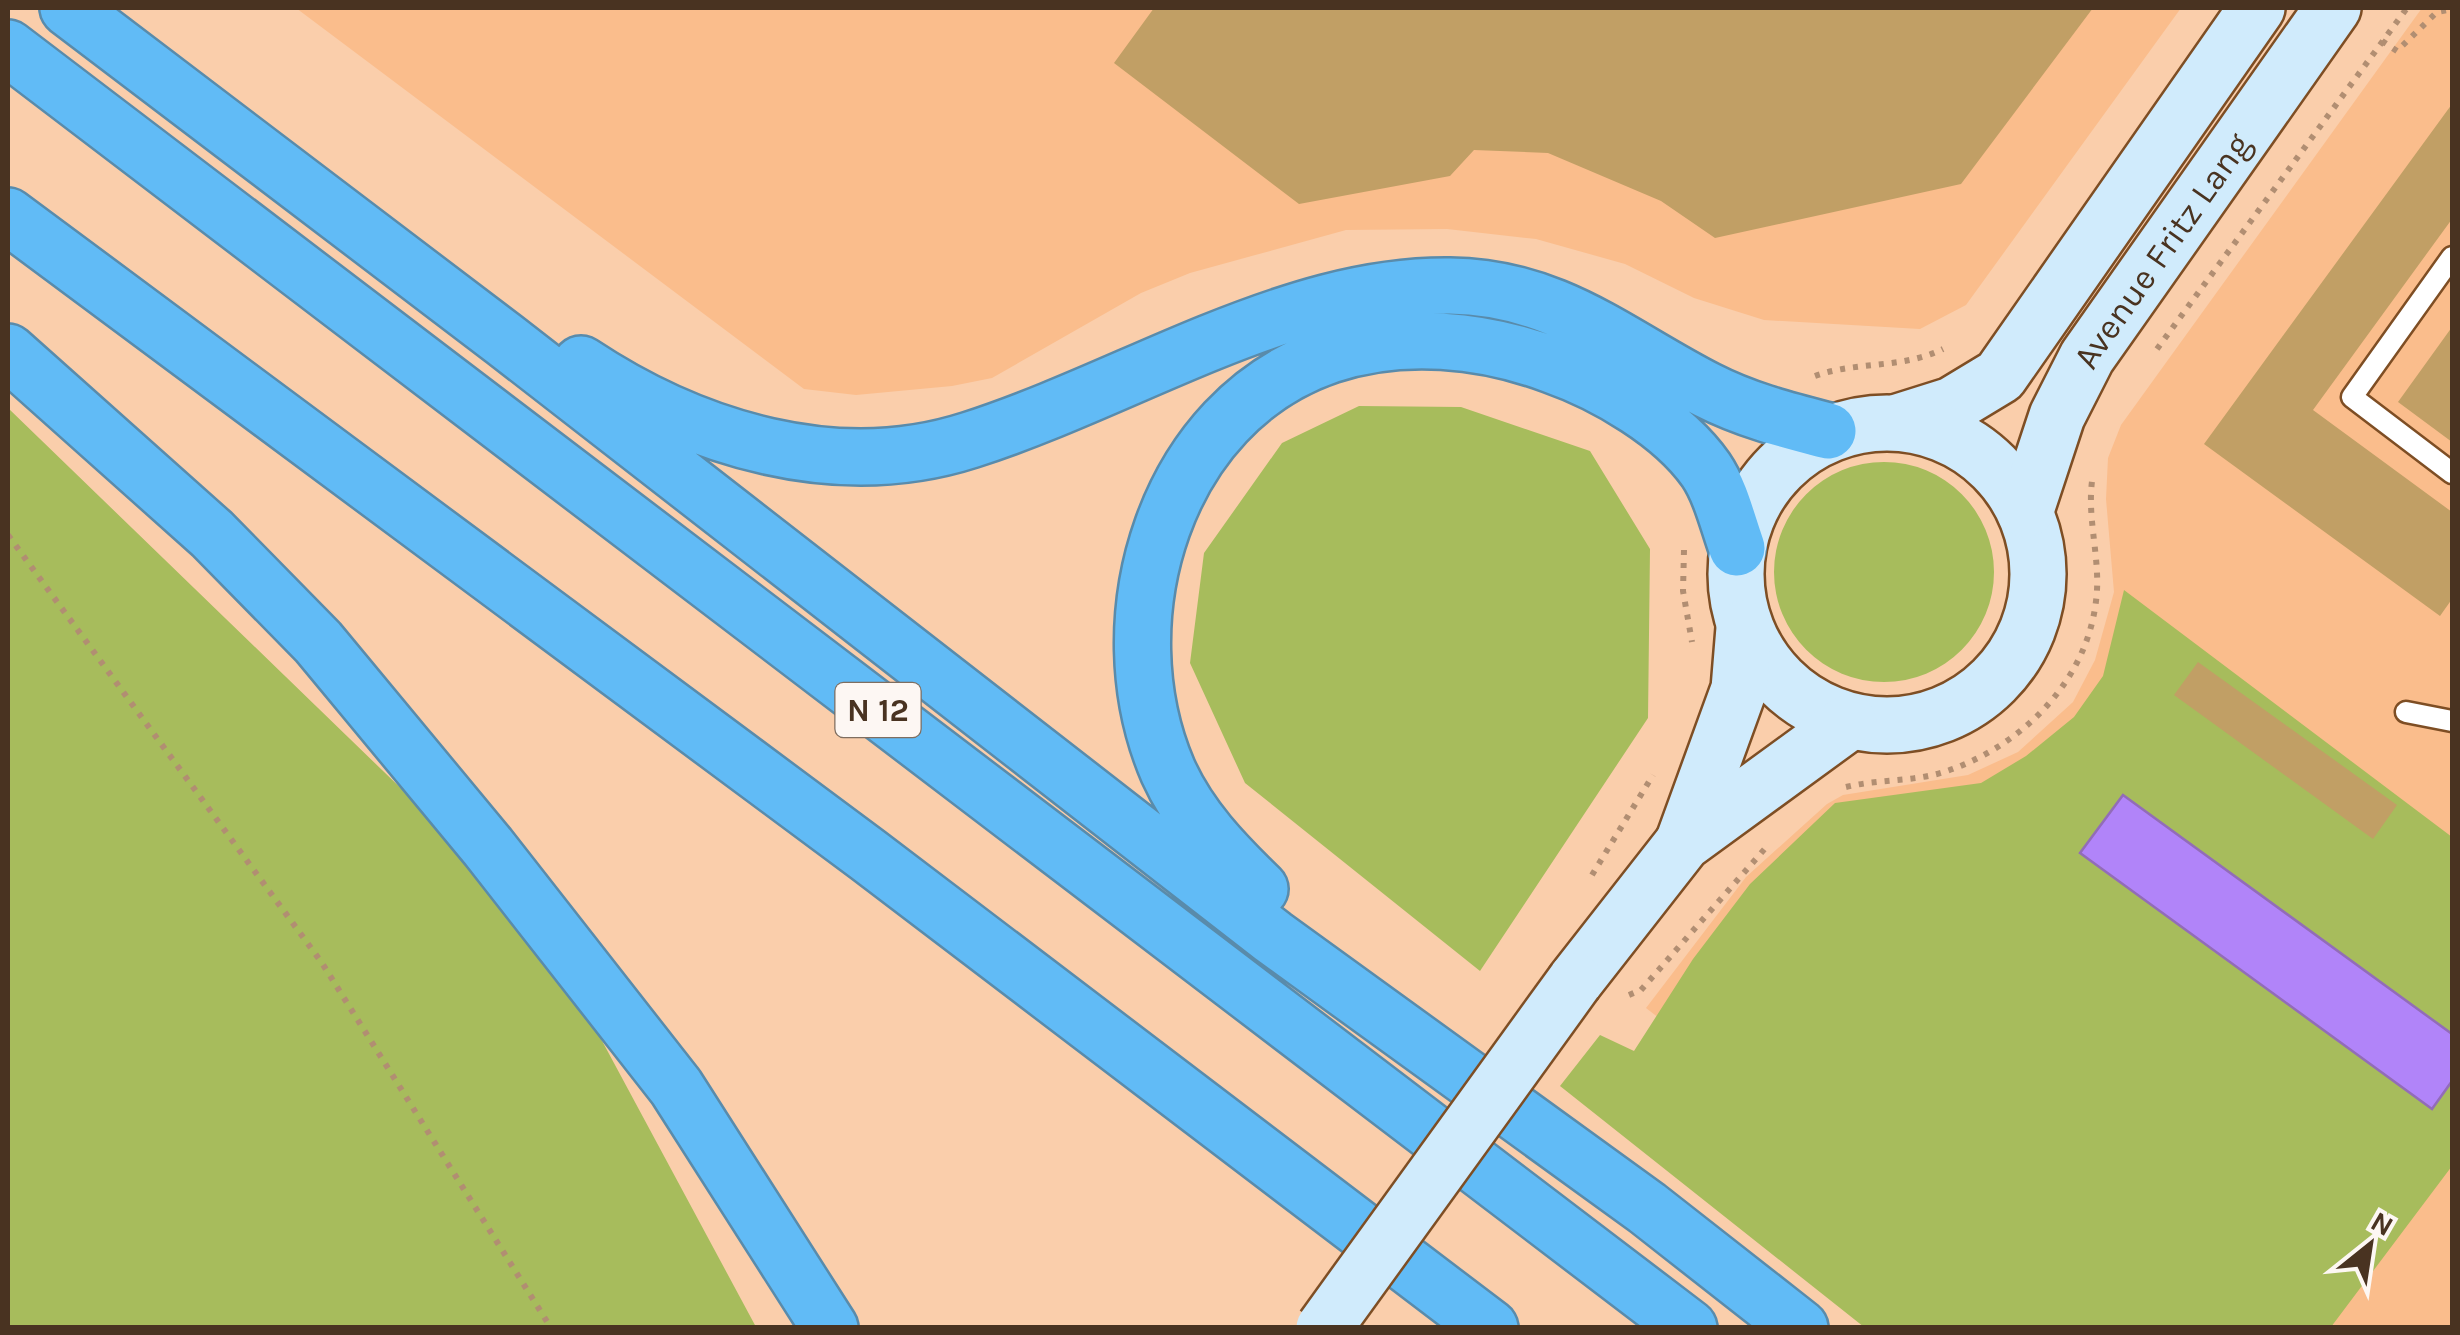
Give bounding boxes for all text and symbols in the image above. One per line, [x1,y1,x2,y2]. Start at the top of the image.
street label: Avenue Fritz Lang [2065,125,2260,375]
road number: N 12 [836,683,920,737]
north arrow [2320,1195,2420,1295]
text: N [2365,1204,2399,1243]

